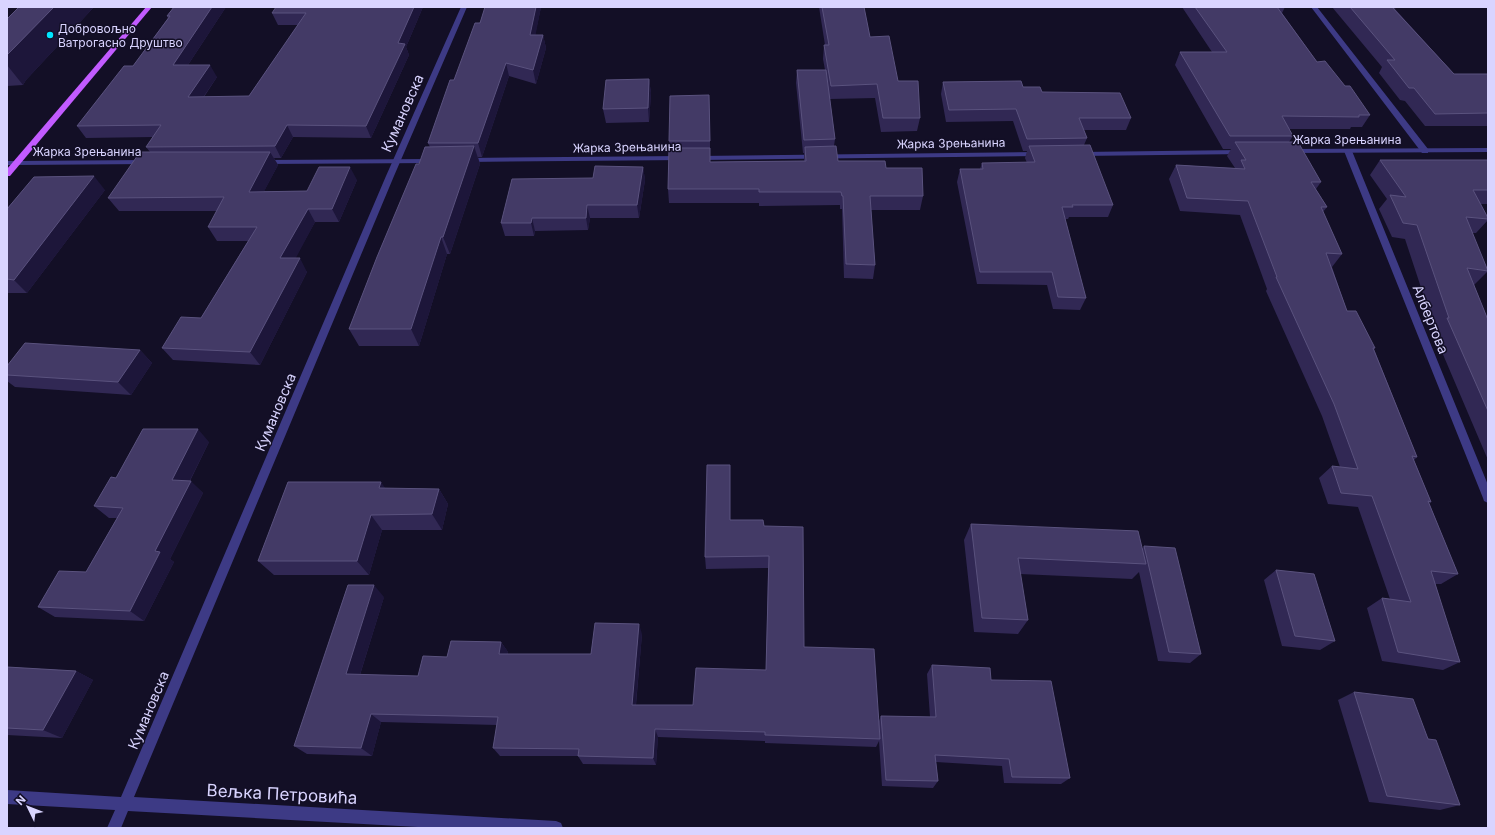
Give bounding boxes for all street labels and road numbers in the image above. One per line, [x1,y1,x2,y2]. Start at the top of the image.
street label: Кумановска [377,71,427,155]
street label: Жарка Зрењанина [1293,132,1401,147]
street label: Жарка Зрењанина [896,135,1006,151]
street label: Жарка Зрењанина [572,139,682,155]
street label: Жарка Зрењанина [33,144,141,159]
street label: Албертова [1409,282,1453,356]
street label: Кумановска [251,370,299,454]
street label: Кумановска [124,668,172,752]
street label: Вељка Петровића [206,780,358,808]

